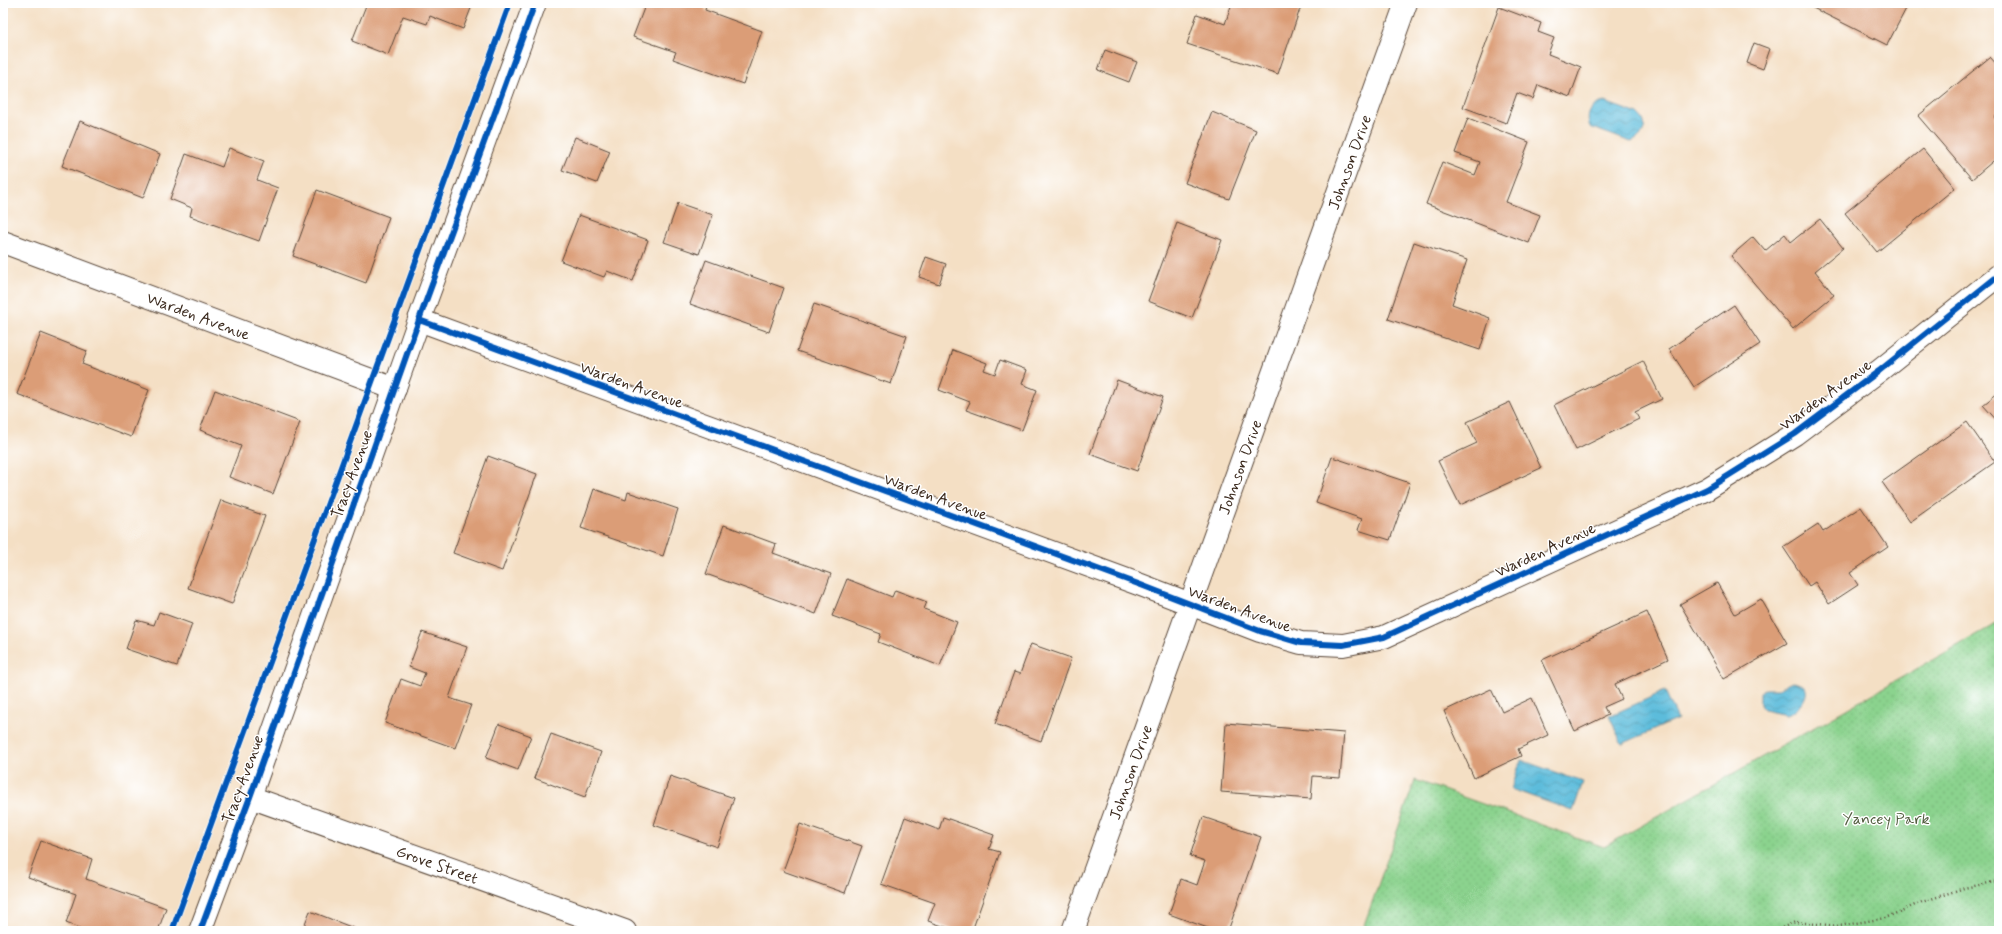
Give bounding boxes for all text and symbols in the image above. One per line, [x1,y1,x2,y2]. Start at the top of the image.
street label: Johnson Drive [1324,112,1377,213]
street label: Warden Avenue [143,288,253,346]
street label: Warden Avenue [1776,354,1877,436]
street label: Warden Avenue [577,357,687,414]
street label: Johnson Drive [1214,417,1268,518]
street label: Tracy Avenue [327,427,378,522]
street label: Warden Avenue [881,469,991,526]
street label: Warden Avenue [1492,518,1600,583]
street label: Warden Avenue [1185,581,1295,638]
street label: Johnson Drive [1105,722,1158,823]
street label: Tracy Avenue [218,732,269,827]
park label: Yancey Park [1842,809,1930,830]
street label: Grove Street [393,841,481,890]

